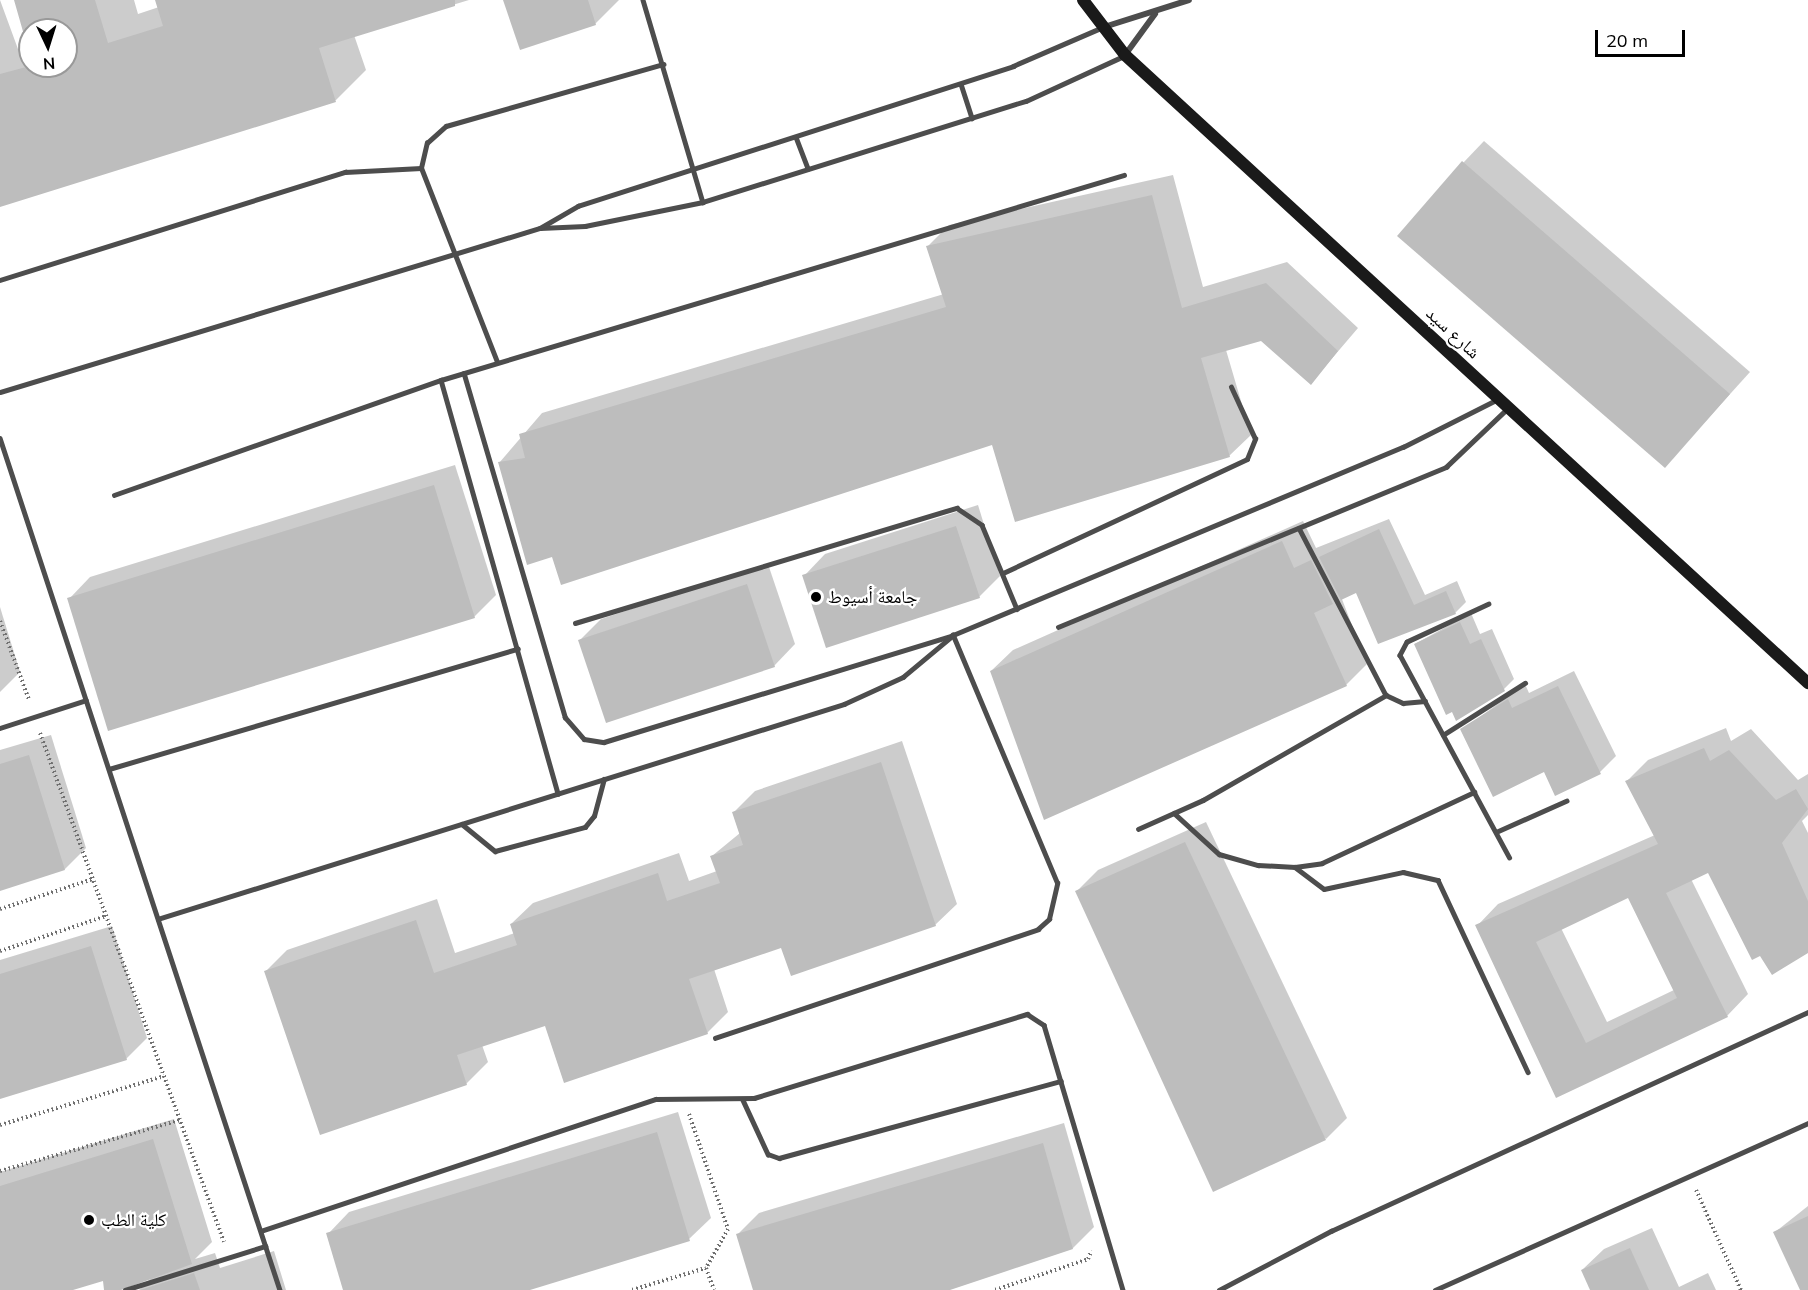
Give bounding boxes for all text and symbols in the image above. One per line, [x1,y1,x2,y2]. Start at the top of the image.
north arrow [18,18,78,78]
scale bar [1598,18,1688,56]
text: 20 m [1606,29,1648,52]
text: N [42,54,56,74]
street label: شارع سيد [1422,303,1484,363]
place label: جامعة أسيوط [828,586,917,608]
marker: جامعة أسيوط [809,590,823,604]
place label: كلية الطب [101,1209,166,1231]
marker: كلية الطب [82,1213,96,1227]

